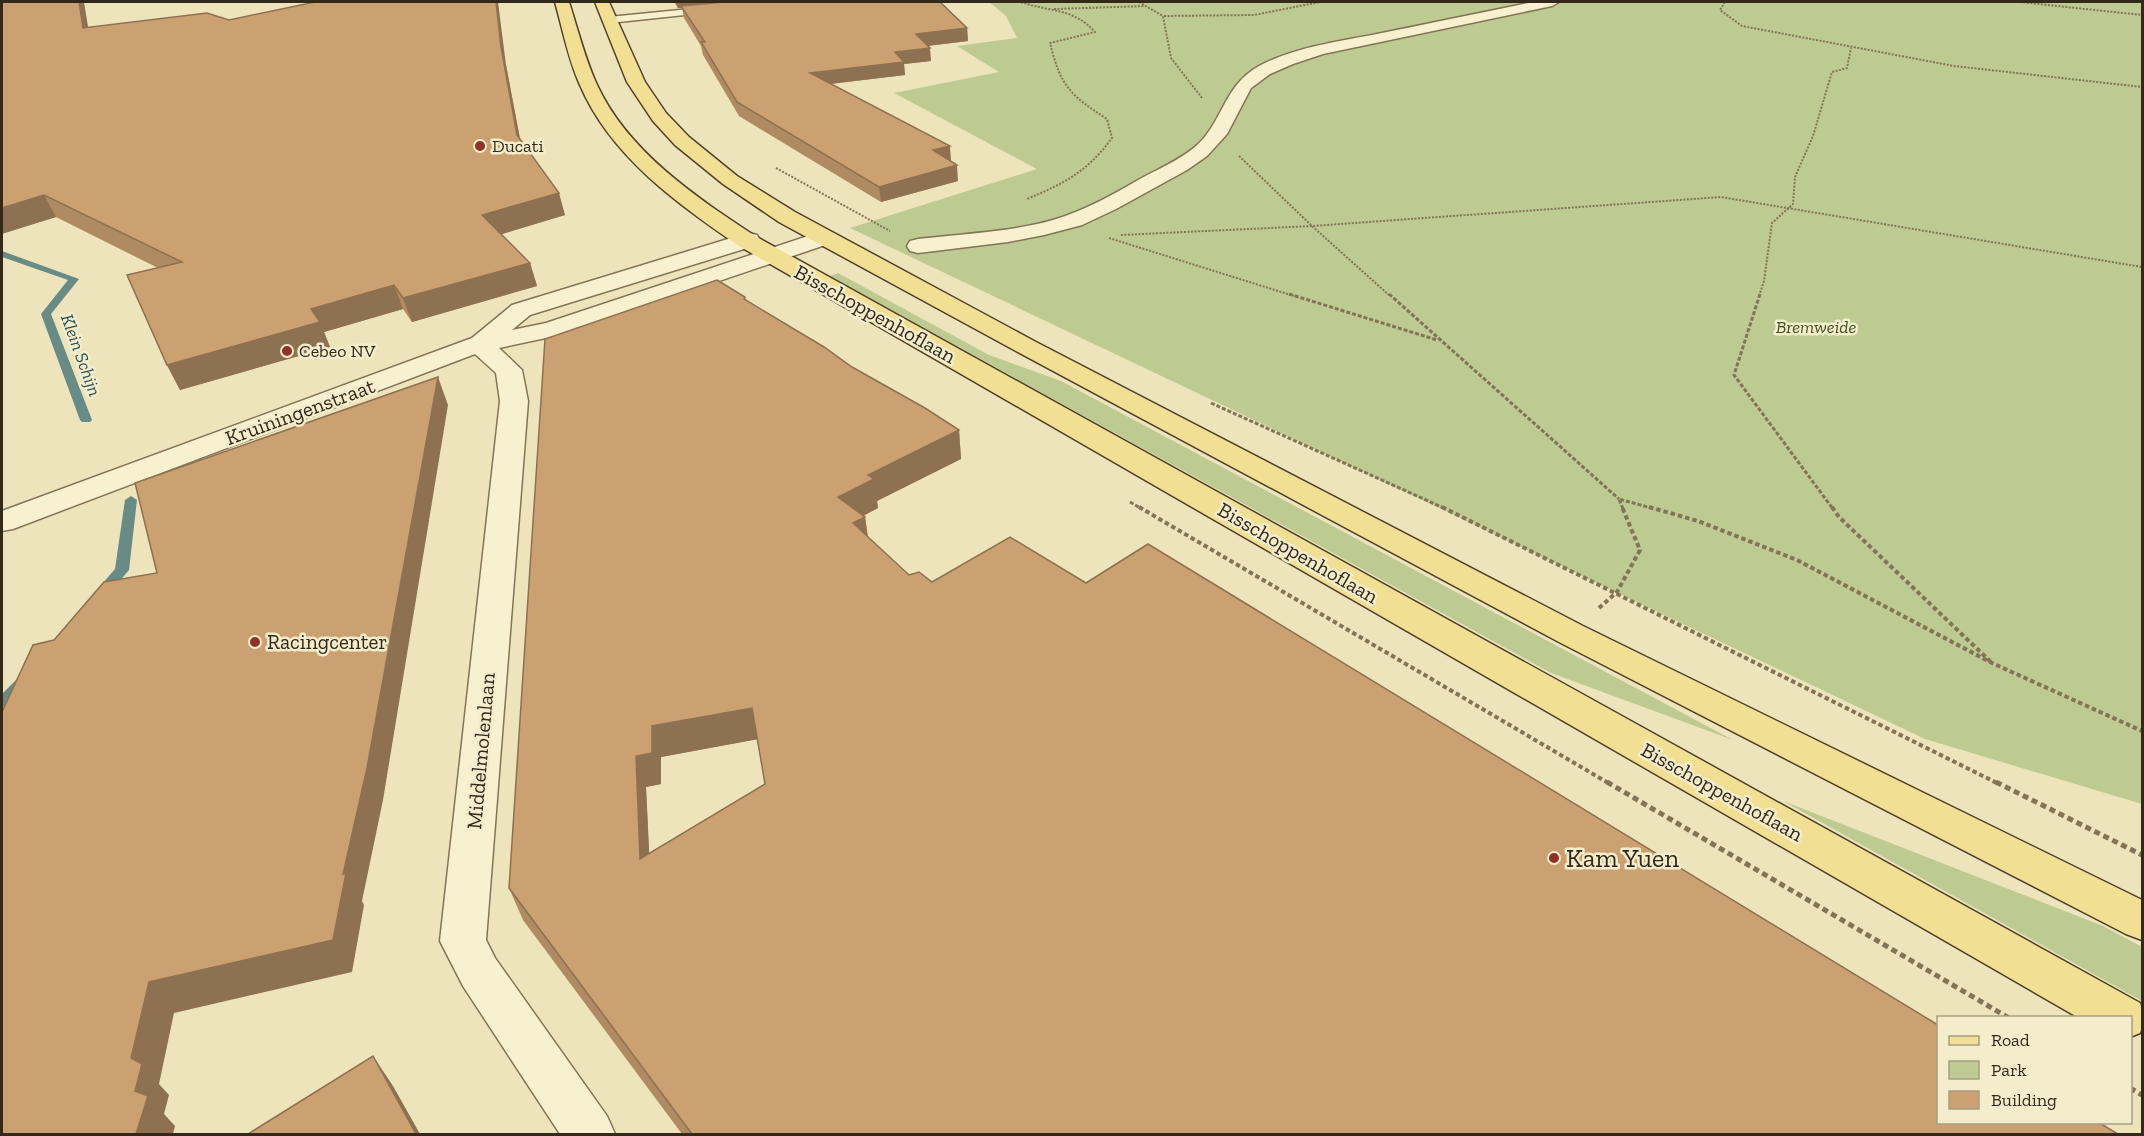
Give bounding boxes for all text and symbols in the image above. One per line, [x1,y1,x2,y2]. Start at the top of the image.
place label: Ducati [492,135,544,157]
marker: Ducati [473,139,487,153]
street label: Bisschoppenhoflaan [790,259,960,368]
water label: Klein Schijn [56,311,106,399]
park label: Bremweide [1776,316,1856,338]
place label: Cebeo NV [299,340,376,362]
marker: Cebeo NV [280,344,294,358]
street label: Kruiningenstraat [222,373,378,450]
street label: Bisschoppenhoflaan [1214,496,1383,609]
place label: Racingcenter [267,629,387,654]
marker: Racingcenter [248,635,262,649]
street label: Middelmolenlaan [461,672,500,830]
street label: Bisschoppenhoflaan [1637,737,1807,846]
place label: Kam Yuen [1566,842,1679,874]
marker: Kam Yuen [1547,851,1561,865]
legend [1937,1016,2132,1124]
text: Road [1991,1029,2030,1051]
text: Park [1991,1059,2027,1081]
text: Building [1991,1089,2057,1111]

